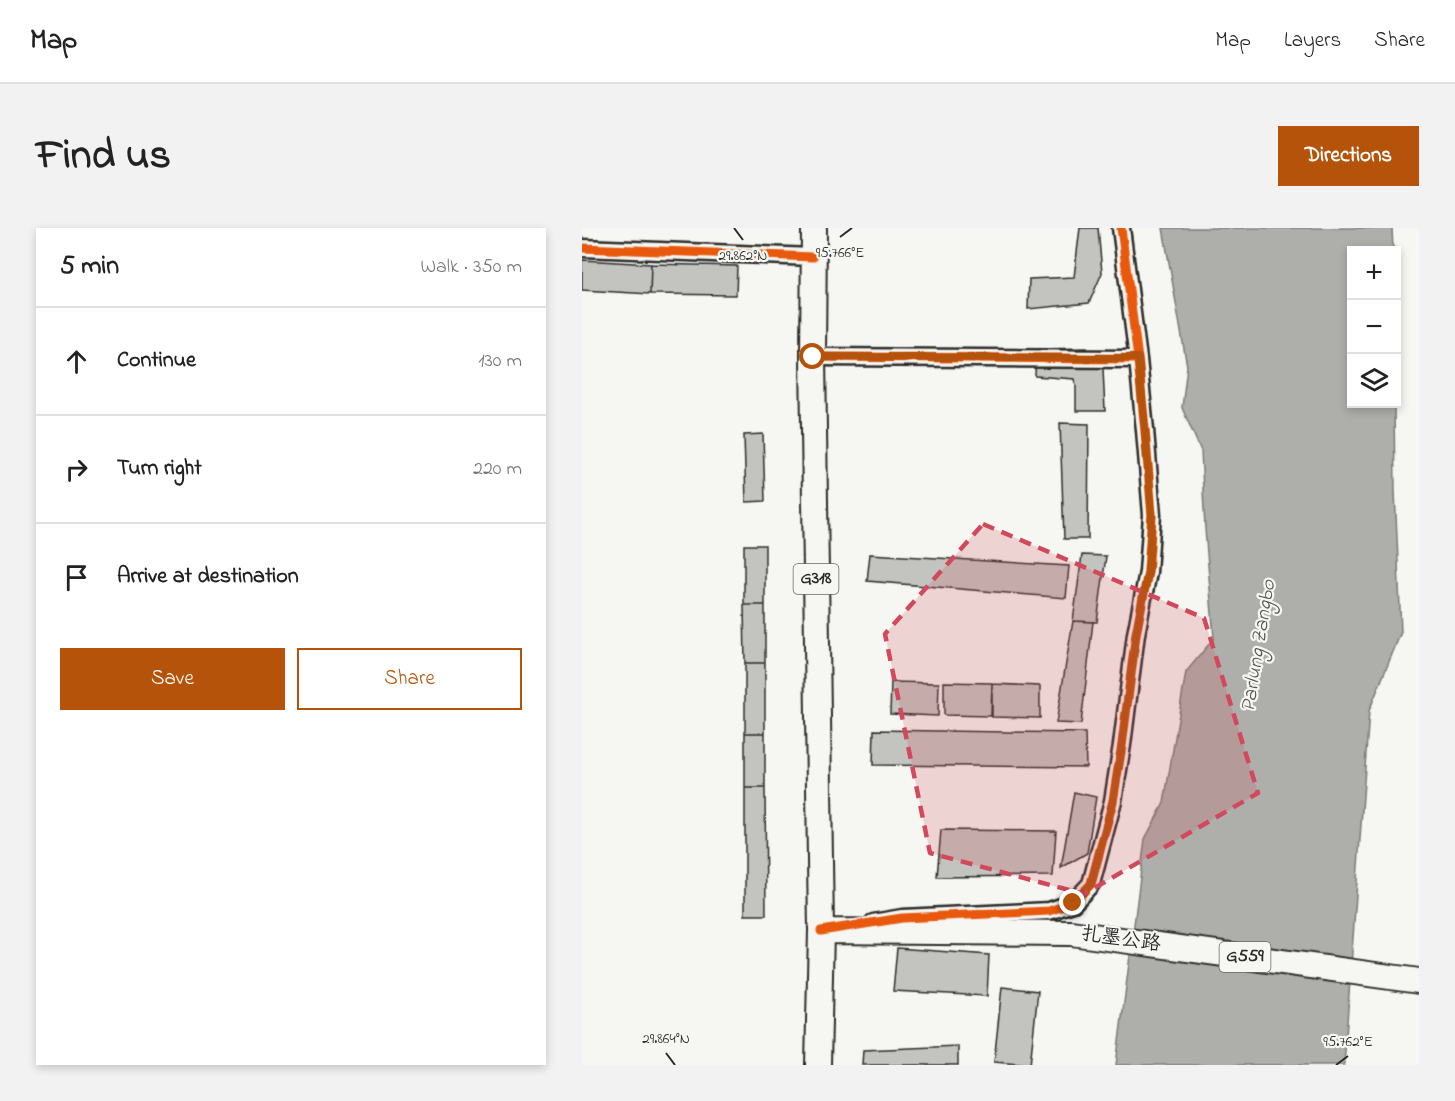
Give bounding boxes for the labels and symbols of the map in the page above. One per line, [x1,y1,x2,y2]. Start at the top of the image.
text: 95.766°E [816,242,864,264]
text: 29.862°N [719,245,767,267]
route start [799,343,825,369]
road number: G318 [794,564,838,594]
water label: Parlung Zangbo [1234,577,1285,714]
route end [1059,889,1085,915]
street label: 扎墨公路 [1079,920,1164,960]
road number: G559 [1220,942,1270,972]
text: 29.864°N [642,1028,690,1050]
text: 95.762°E [1323,1031,1373,1053]

